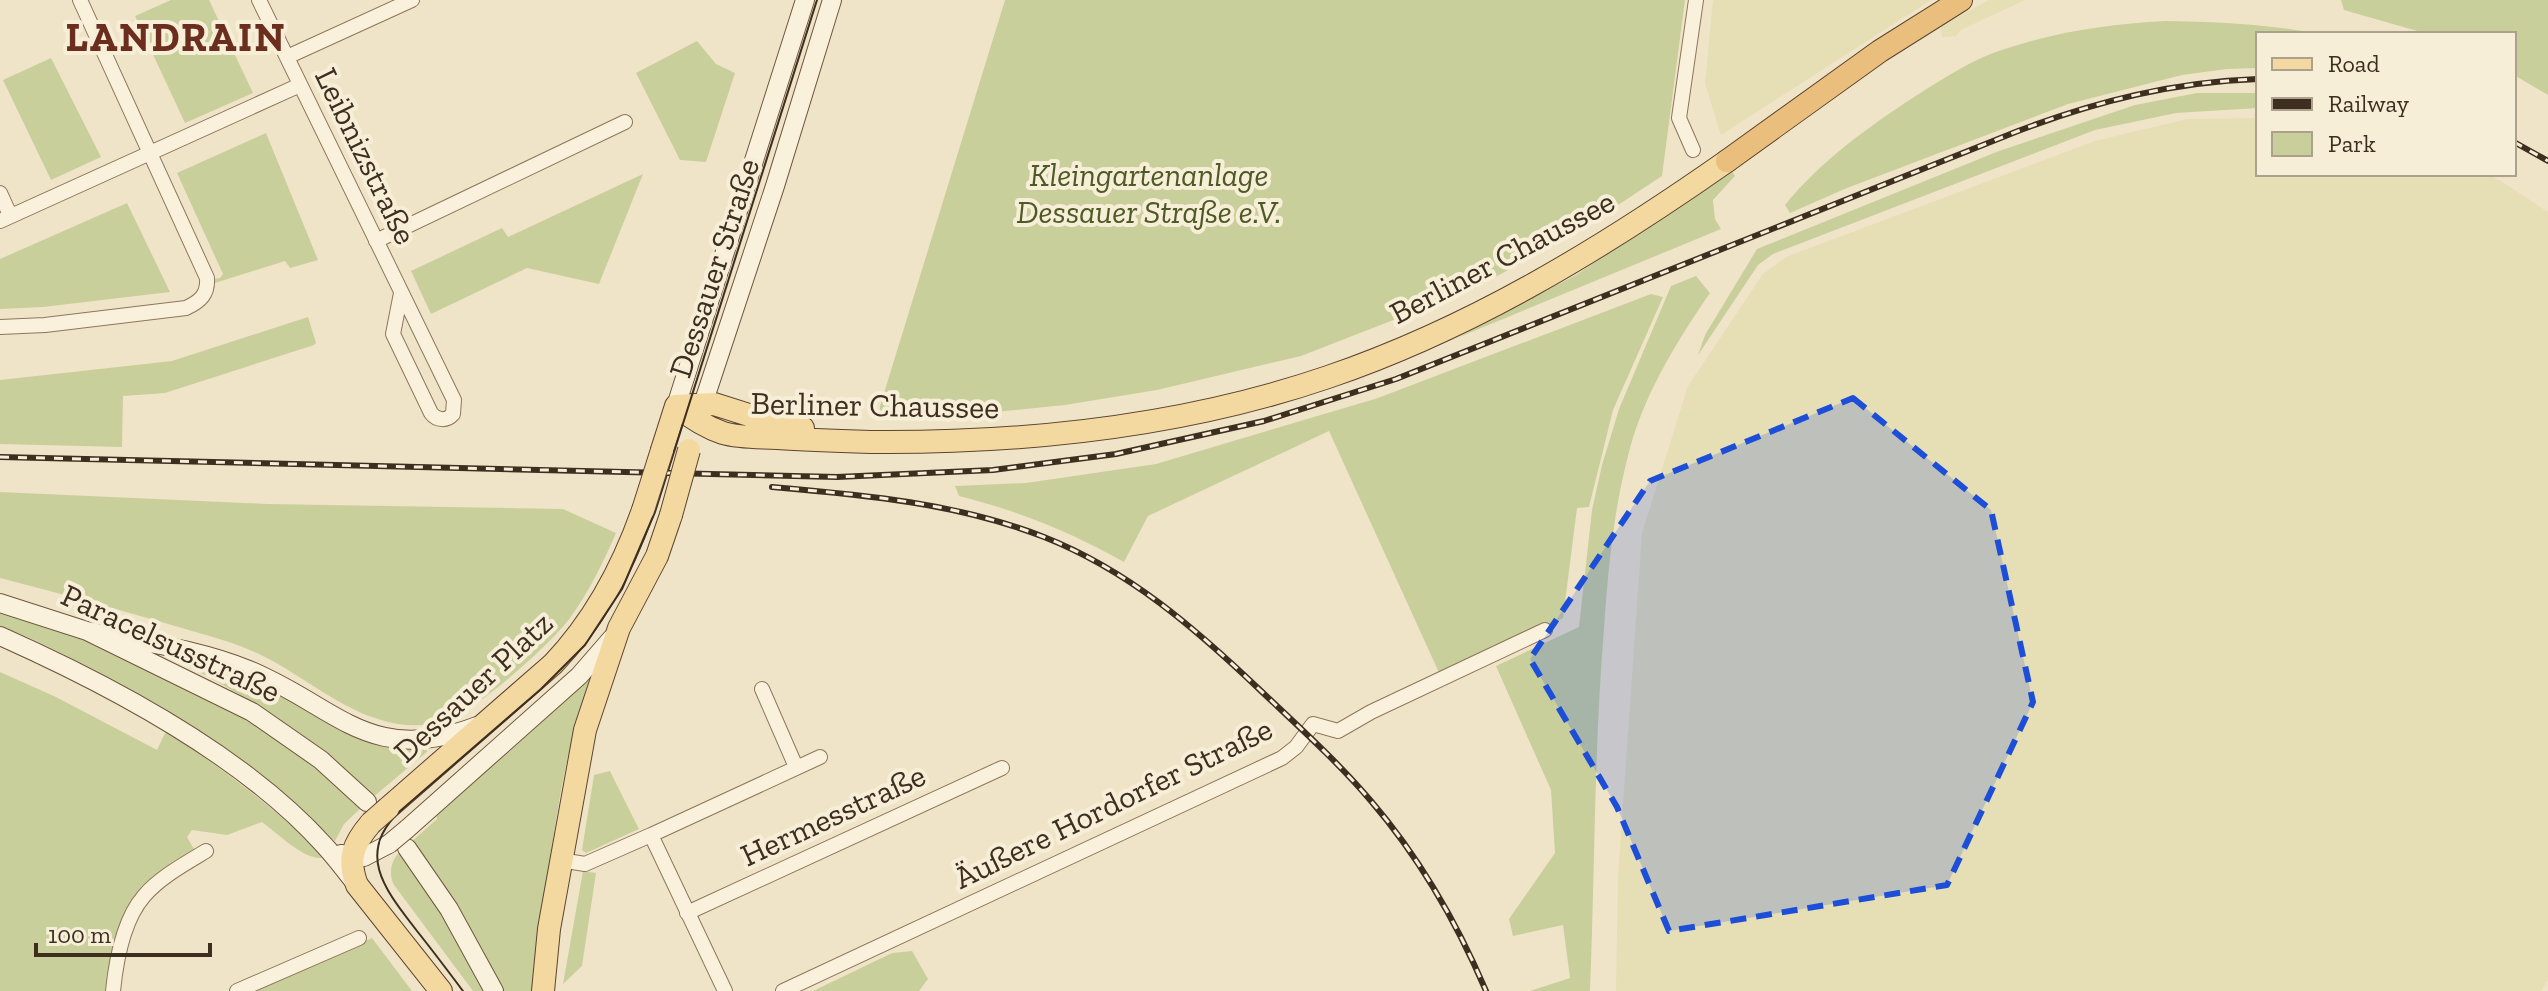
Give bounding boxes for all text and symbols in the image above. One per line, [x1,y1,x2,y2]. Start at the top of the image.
district label: LANDRAIN [65,13,287,61]
legend [2256,32,2516,176]
text: Road [2328,49,2380,78]
street label: Leibnizstraße [307,62,425,250]
text: Railway [2328,89,2410,118]
text: Park [2328,129,2376,158]
street label: Dessauer Straße [661,154,767,382]
park label: Kleingartenanlage Dessauer Straße e.V. [1017,156,1281,231]
street label: Berliner Chaussee [1383,182,1621,332]
street label: Berliner Chaussee [750,384,1000,426]
street label: Paracelsusstraße [55,576,287,710]
street label: Dessauer Platz [386,604,560,770]
street label: Äußere Hordorfer Straße [948,709,1278,897]
street label: Hermesstraße [735,756,931,874]
scale bar [36,907,210,957]
text: 100 m [48,920,111,949]

